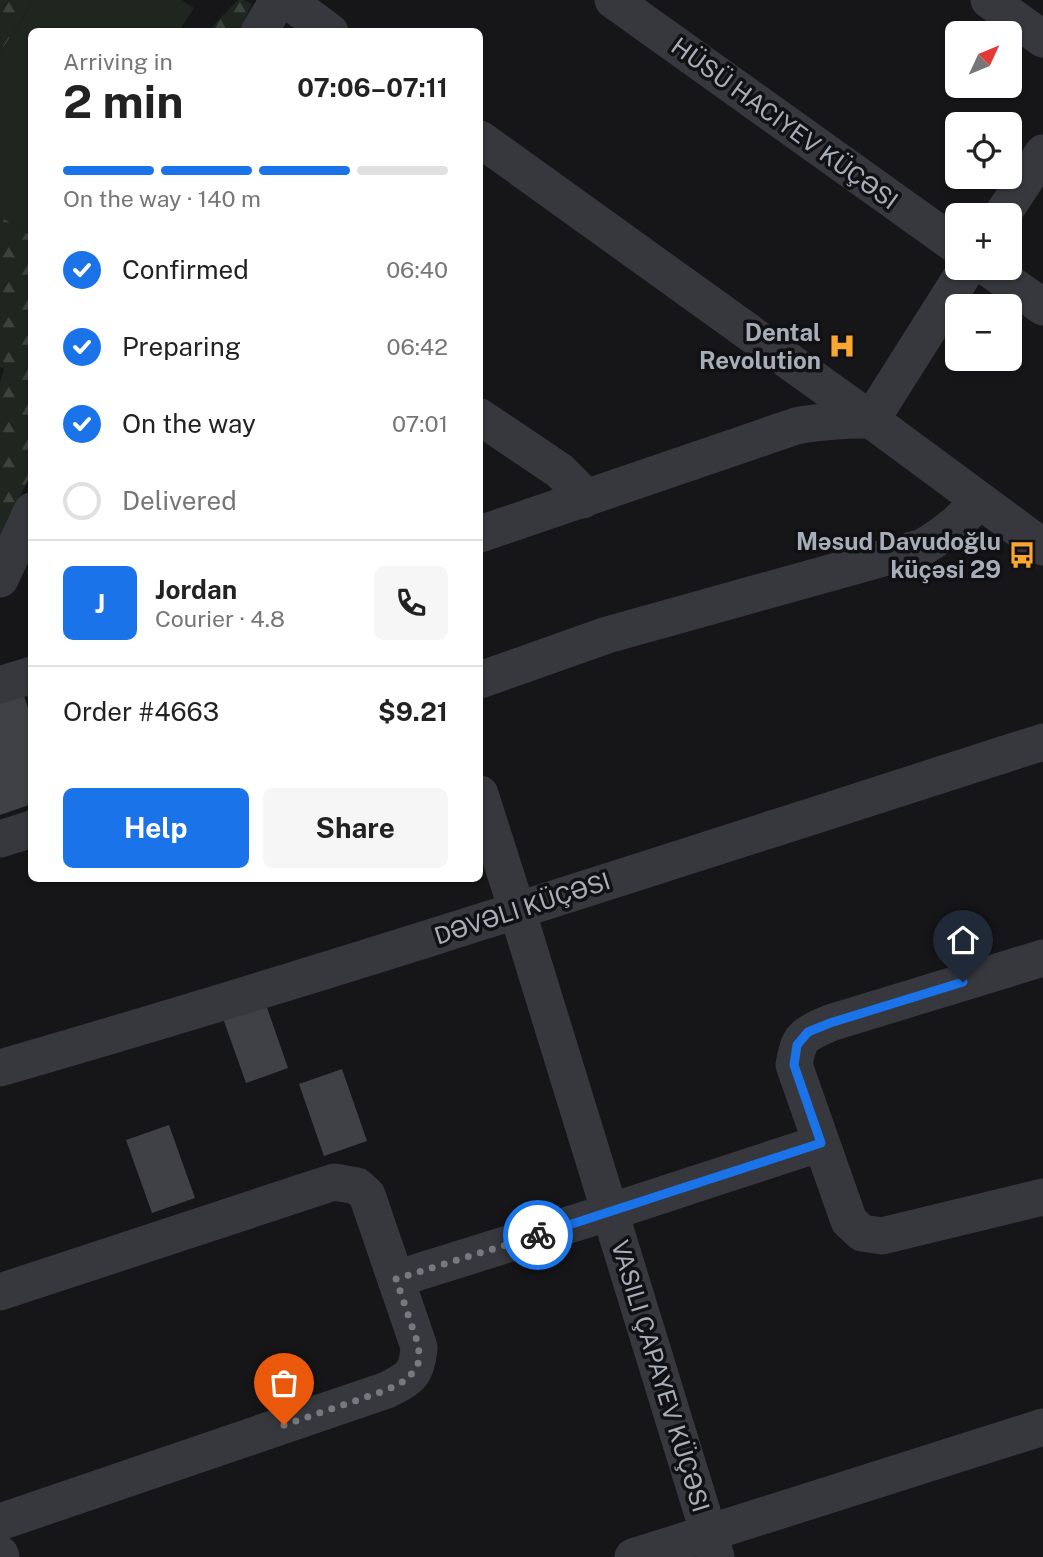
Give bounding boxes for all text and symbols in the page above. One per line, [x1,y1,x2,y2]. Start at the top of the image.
north arrow [945,21,1022,98]
map controls [945,21,1022,371]
street label: HÜSÜ HACIYEV KÜÇƏSI [666,31,904,214]
text: Arriving in [63,48,173,75]
text: 07:06–07:11 [297,72,448,103]
text: 2 min [63,74,183,128]
button: locate [945,112,1022,189]
text: On the way · 140 m [63,185,261,212]
button: + [945,203,1022,280]
icon: check [63,251,101,289]
text: Confirmed [122,254,249,285]
text: 06:40 [386,256,448,283]
button: − [945,294,1022,371]
place label: Dental Revolution [699,318,821,374]
icon: check [63,328,101,366]
text: Preparing [122,331,241,362]
hospital icon: Dental Revolution [827,331,857,361]
text: 06:42 [387,333,448,360]
icon: check [63,405,101,443]
text: On the way [122,408,256,439]
text: 07:01 [392,410,448,437]
text: Delivered [122,485,237,516]
place label: Məsud Davudoğlu küçəsi 29 [796,527,1001,584]
bus stop icon: Məsud Davudoğlu küçəsi 29 [1007,540,1037,570]
button: phone [374,566,448,640]
text: Jordan [155,574,237,605]
text: J [95,588,105,619]
text: Courier · 4.8 [155,605,285,632]
text: Order #4663 [63,696,219,727]
text: $9.21 [378,696,448,727]
button: Help [63,788,249,868]
button: Share [263,788,448,868]
street label: DƏVƏLI KÜÇƏSI [430,865,613,950]
pin [933,910,993,982]
icon: home [944,921,982,959]
courier [503,1200,573,1270]
icon: bike [519,1216,557,1254]
street label: VASILI ÇAPAYEV KÜÇƏSI [606,1236,717,1515]
pin [254,1353,314,1425]
icon: bag [265,1364,303,1402]

